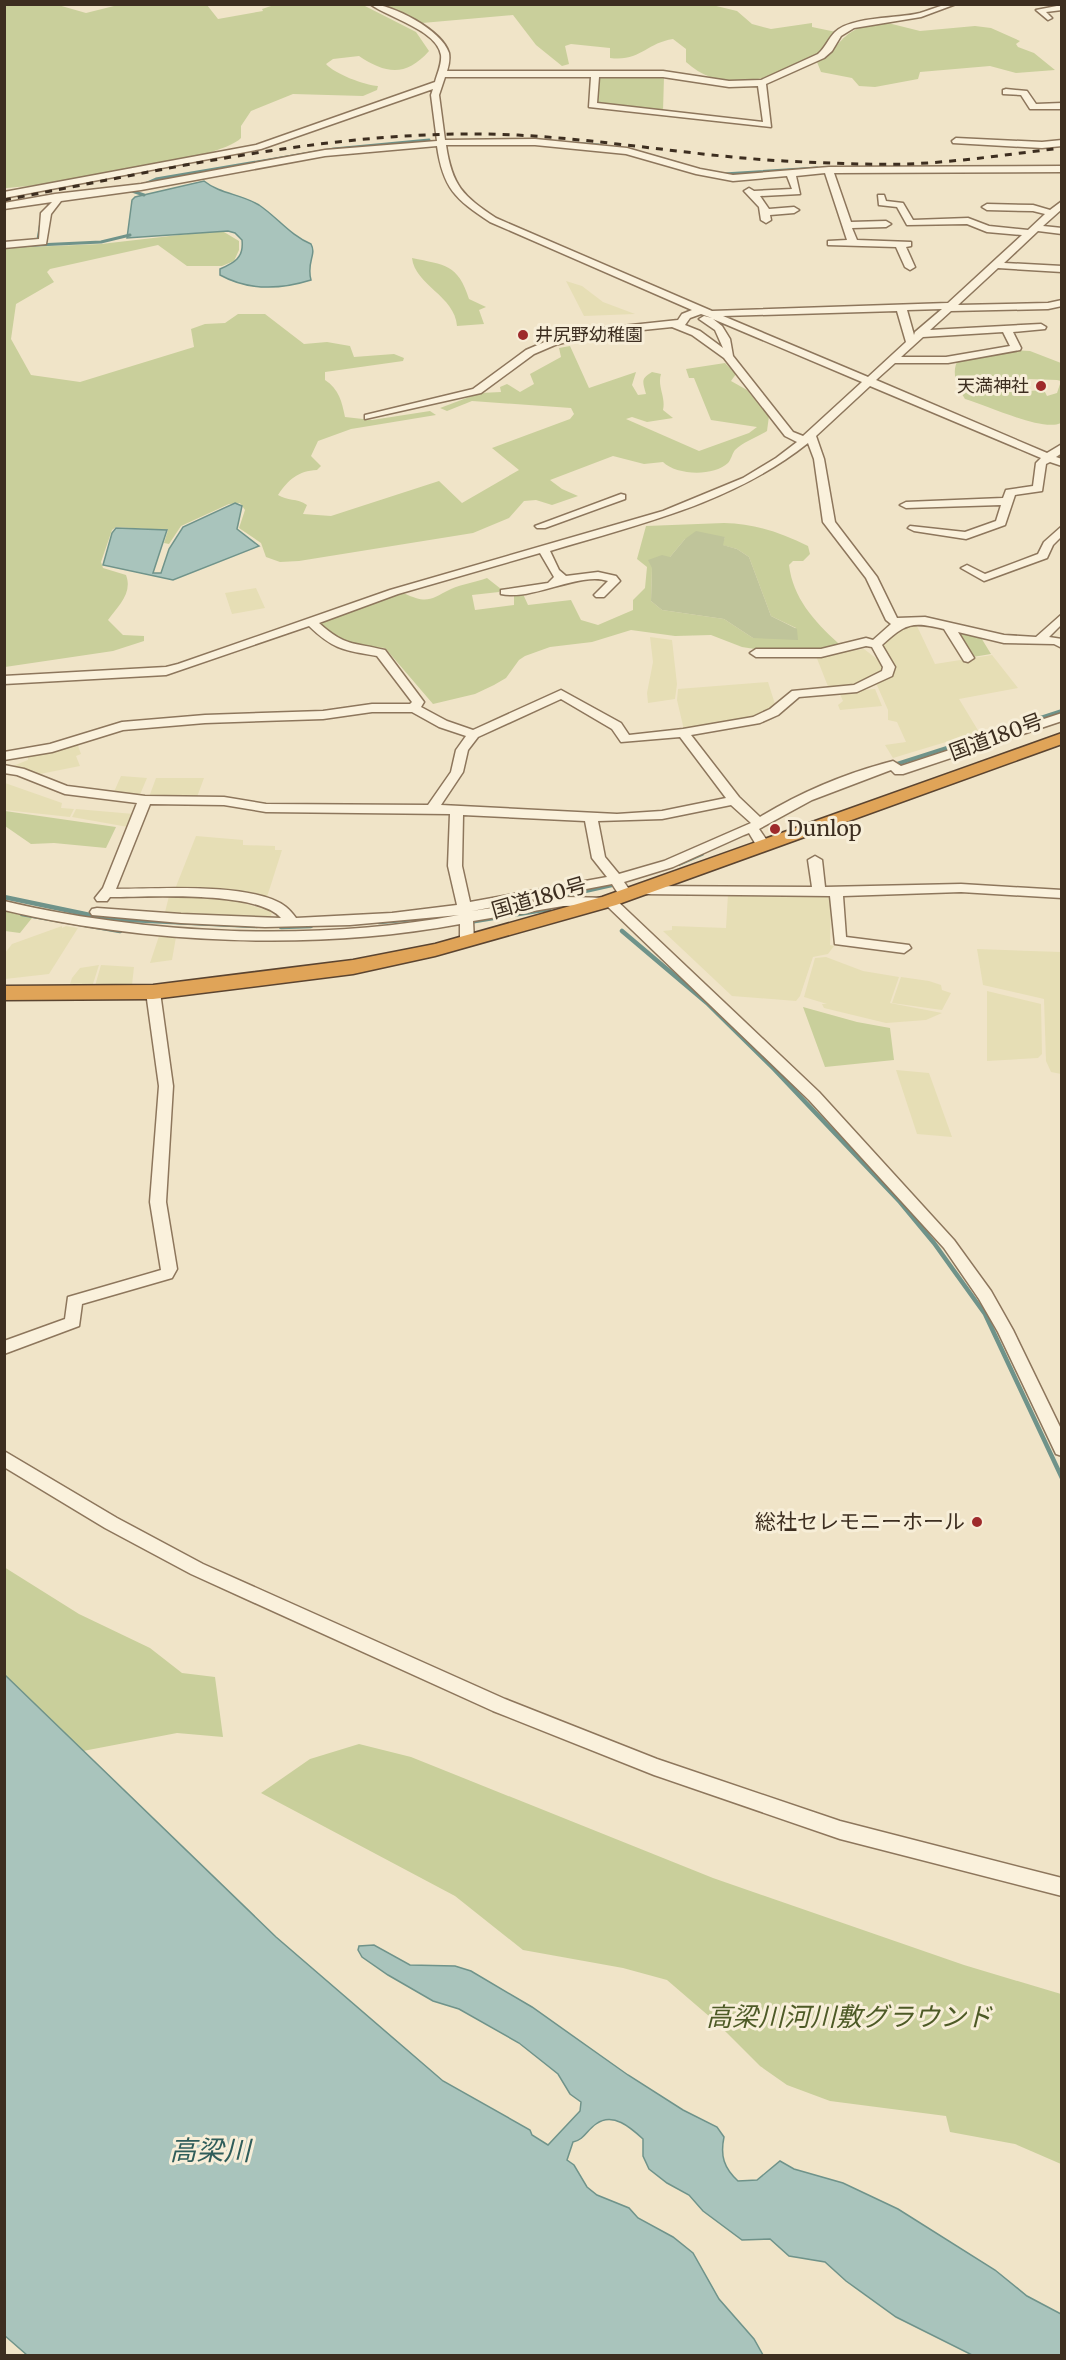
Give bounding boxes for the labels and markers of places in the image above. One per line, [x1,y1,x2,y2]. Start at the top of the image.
place label: 井尻野幼稚園 [535,323,643,346]
marker: 井尻野幼稚園 [516,328,530,342]
place label: 天満神社 [957,374,1029,397]
marker: 天満神社 [1034,379,1048,393]
place label: Dunlop [787,815,862,842]
marker: Dunlop [768,822,782,836]
place label: 総社セレモニーホール [755,1508,965,1535]
marker: 総社セレモニーホール [970,1515,984,1529]

